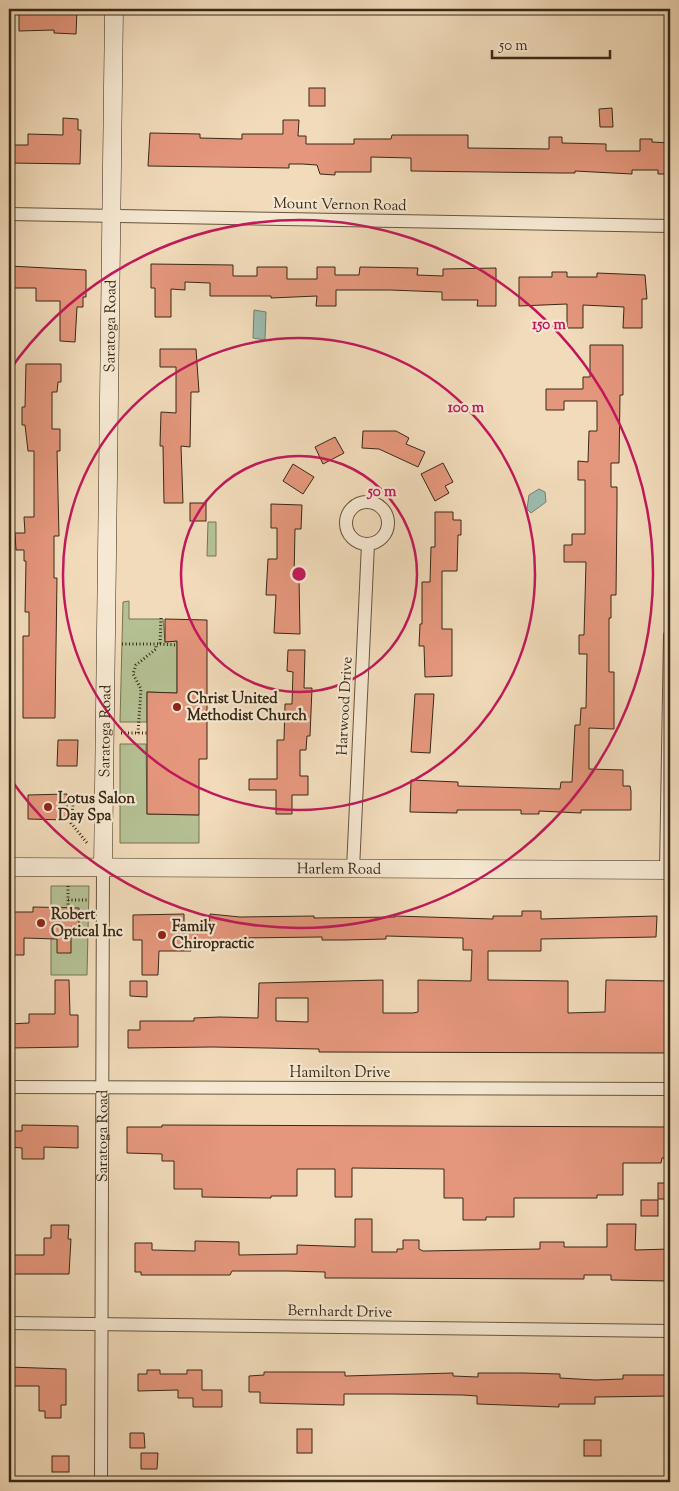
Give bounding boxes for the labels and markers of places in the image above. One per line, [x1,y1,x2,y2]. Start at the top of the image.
centre of rings [290,565,308,583]
place label: Christ United Methodist Church [187,689,307,727]
marker: Christ United Methodist Church [171,701,183,713]
place label: Lotus Salon Day Spa [58,789,135,827]
marker: Lotus Salon Day Spa [42,801,54,813]
place label: Robert Optical Inc [51,905,123,943]
marker: Robert Optical Inc [35,917,47,929]
place label: Family Chiropractic [172,917,254,955]
marker: Family Chiropractic [156,929,168,941]

